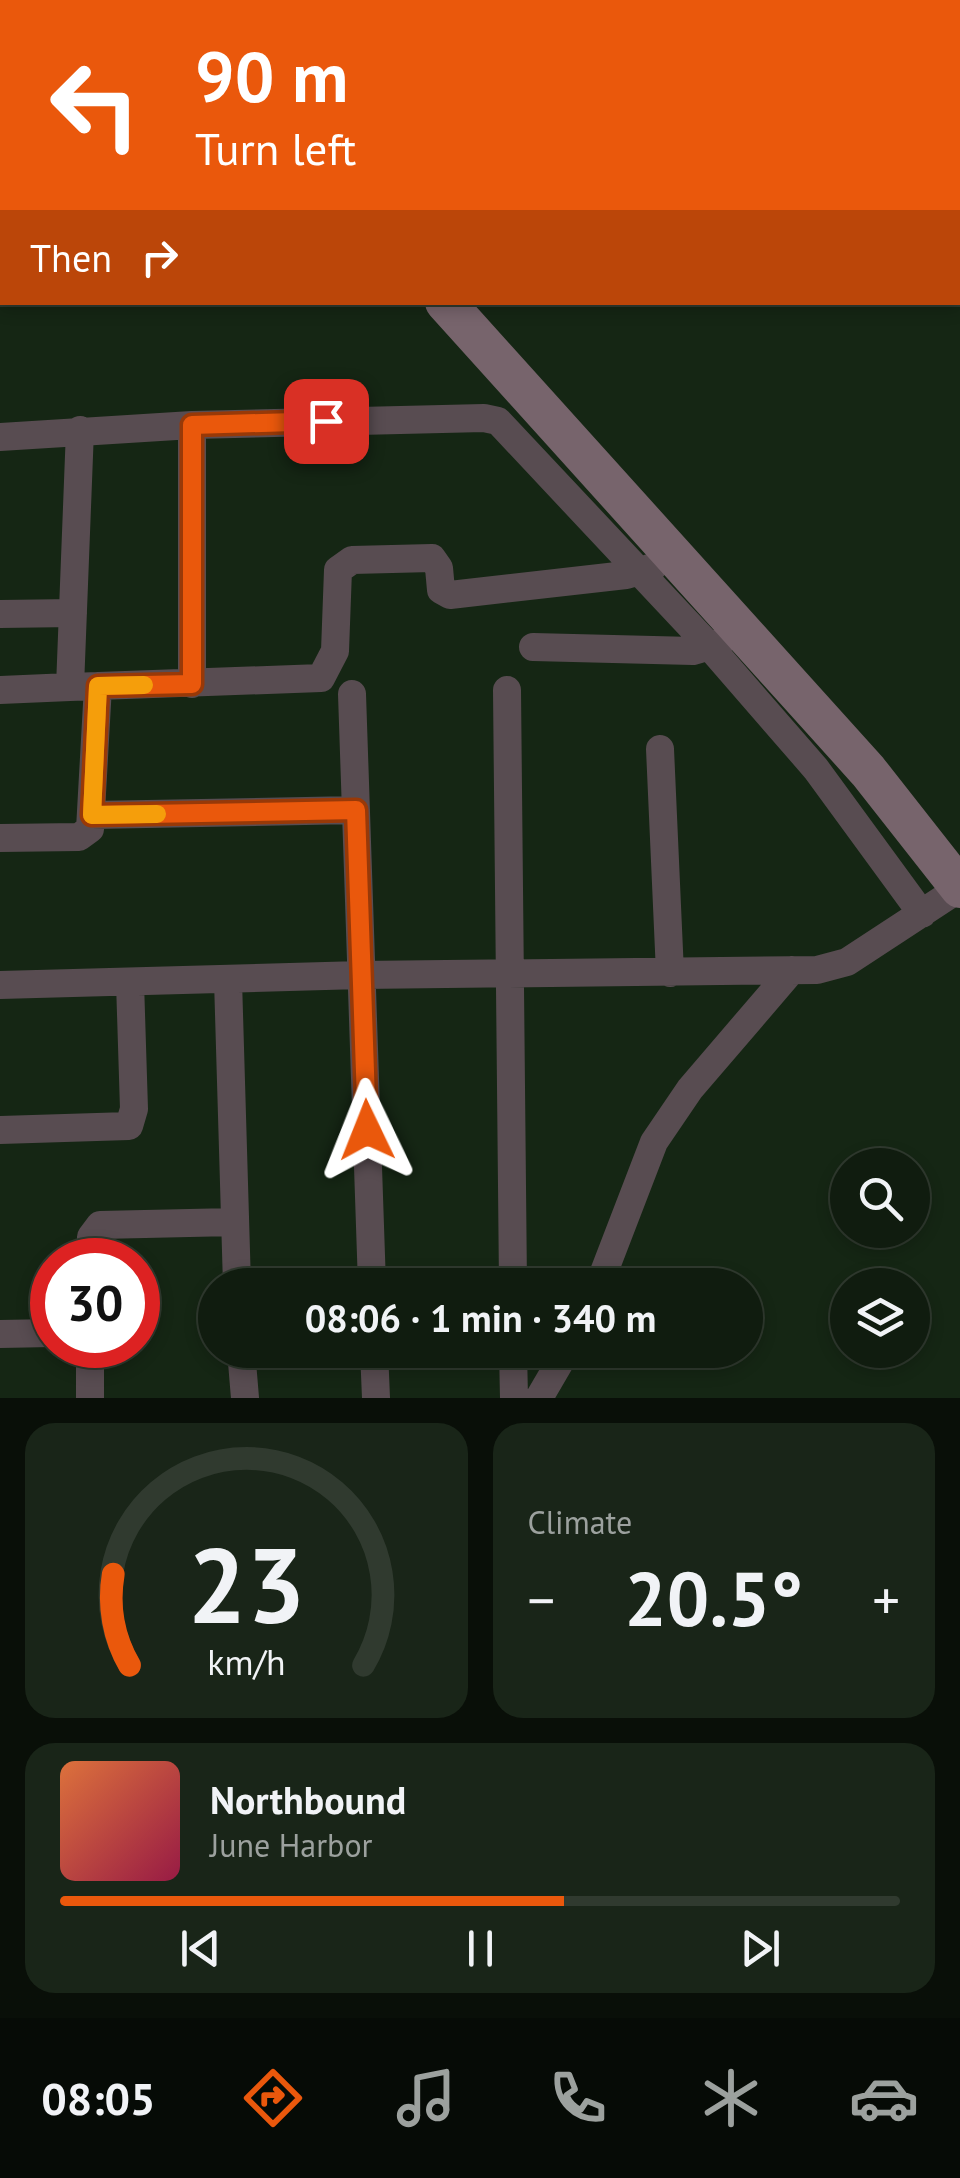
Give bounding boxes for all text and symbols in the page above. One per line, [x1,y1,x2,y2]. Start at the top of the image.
text: 90 m [195,31,348,121]
icon: left [30,40,160,170]
text: Turn left [195,119,356,177]
icon: right [132,230,187,285]
text: Then [30,233,112,282]
pin [284,379,369,464]
icon: arrive [299,394,354,449]
position arrow [315,1078,419,1182]
map controls [830,1148,930,1368]
button: search [830,1148,930,1248]
speed limit sign: 30 [30,1238,160,1368]
button: layers [830,1268,930,1368]
text: 08:06 · 1 min · 340 m [305,1293,656,1342]
text: Climate [528,1501,632,1543]
text: 23 [187,1517,305,1652]
text: 20.5° [624,1550,803,1647]
text: − [528,1564,555,1635]
text: + [872,1564,900,1635]
text: km/h [207,1639,285,1685]
text: Northbound [210,1775,406,1824]
text: June Harbor [210,1824,372,1866]
icon: previous [173,1921,228,1976]
icon: pause [453,1921,508,1976]
icon: next [733,1921,788,1976]
icon: directions [238,2063,308,2133]
icon: music [391,2063,461,2133]
icon: phone [543,2063,613,2133]
icon: climate [696,2063,766,2133]
icon: car [849,2063,919,2133]
text: 08:05 [41,2069,155,2127]

